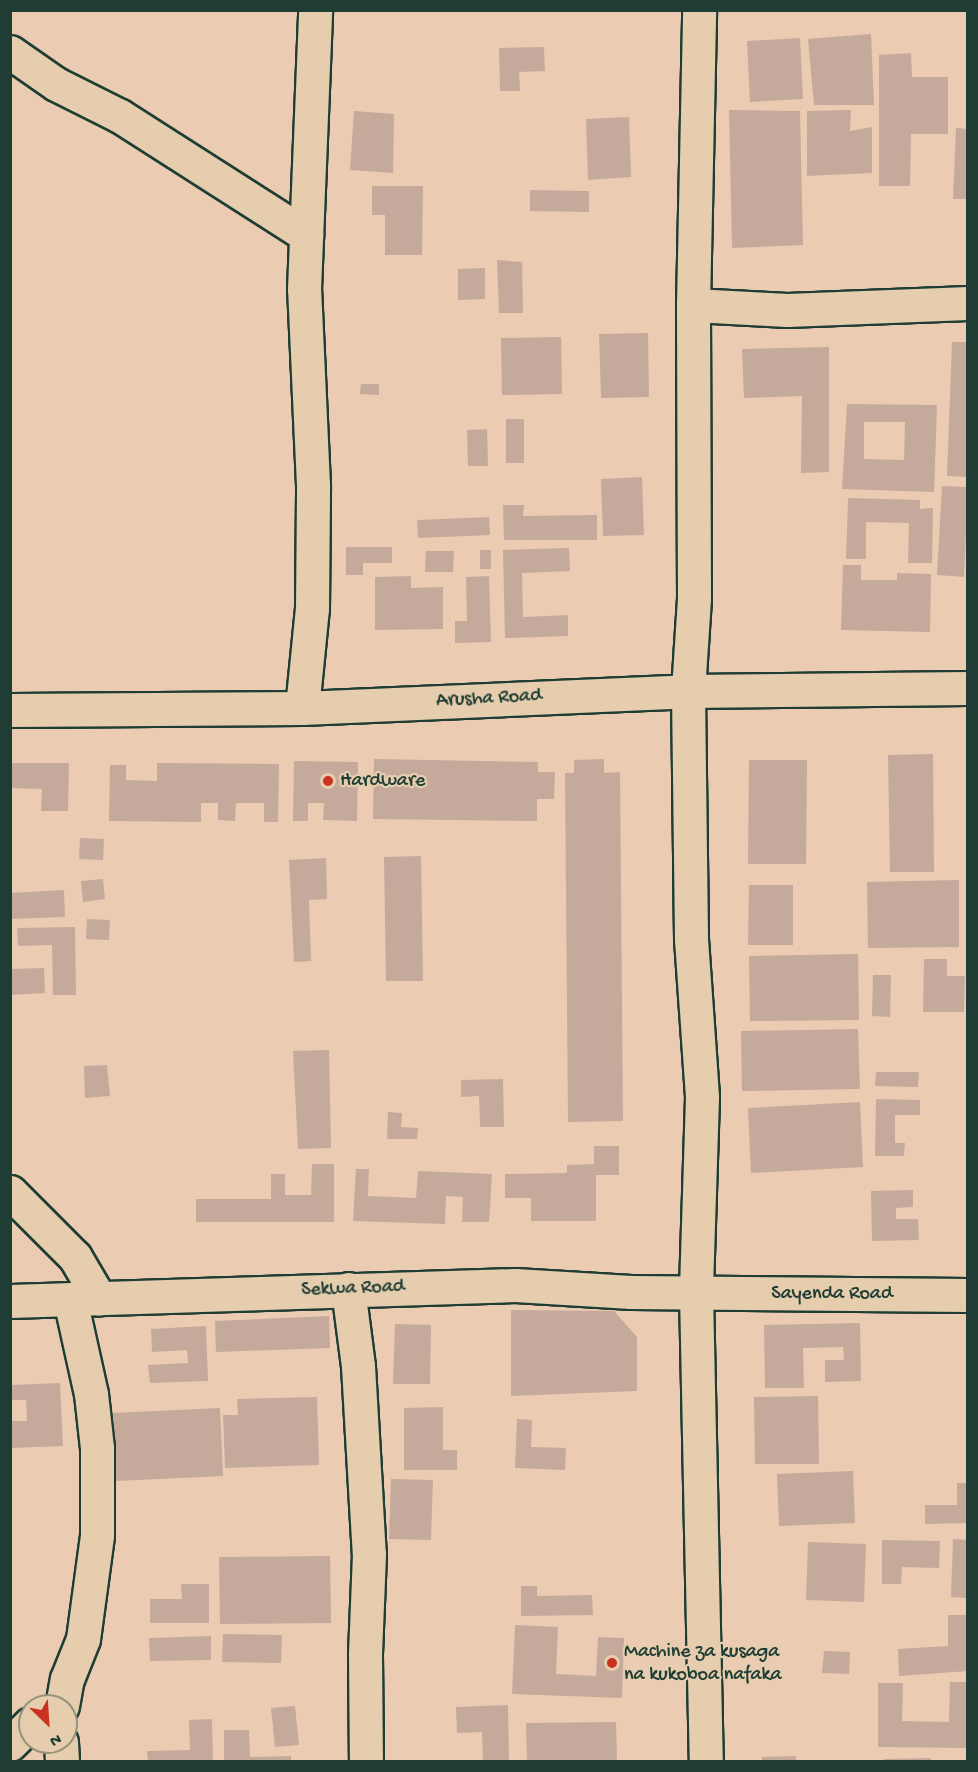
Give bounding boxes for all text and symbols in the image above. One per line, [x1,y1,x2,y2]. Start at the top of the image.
street label: Arusha Road [436,684,542,714]
place label: Hardware [340,769,425,793]
marker: Hardware [321,774,335,788]
street label: Sekwa Road [301,1275,405,1303]
street label: Sayenda Road [771,1282,893,1306]
place label: Machine za kusaga na kukoboa nafaka [624,1640,782,1687]
marker: Machine za kusaga na kukoboa nafaka [605,1656,619,1670]
north arrow [18,1694,78,1754]
text: N [46,1728,64,1750]

